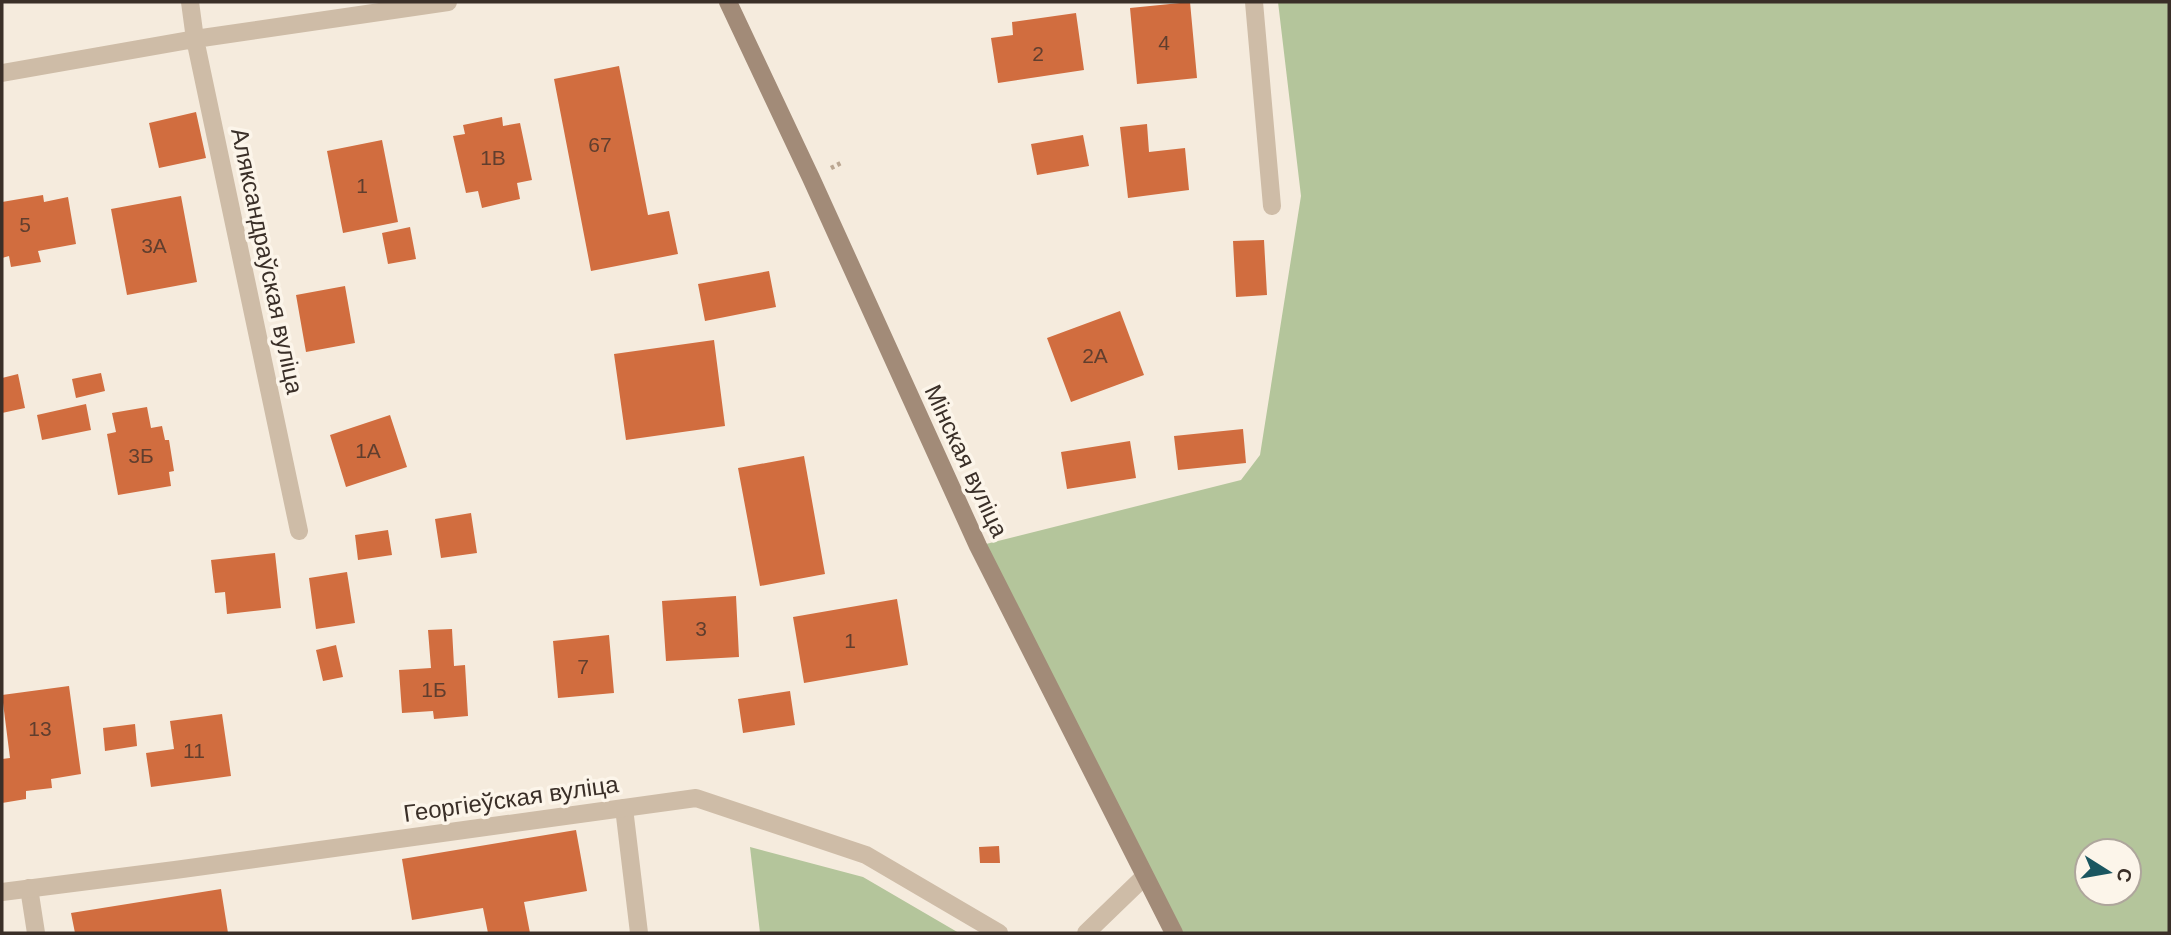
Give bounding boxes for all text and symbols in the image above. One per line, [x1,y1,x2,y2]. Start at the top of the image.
house number: 4 [1158,31,1170,54]
house number: 2 [1032,42,1044,65]
street label: Аляксандраўская вуліца [226,125,309,397]
house number: 67 [588,133,612,156]
house number: 1В [480,146,506,169]
house number: 1 [356,174,368,197]
house number: 5 [19,213,31,236]
house number: 3А [141,234,167,257]
house number: 2А [1082,344,1108,367]
street label: Мінская вуліца [919,380,1014,542]
house number: 1А [355,439,381,462]
house number: 3Б [128,444,154,467]
house number: 3 [695,617,707,640]
house number: 1 [844,629,856,652]
house number: 7 [577,655,589,678]
house number: 1Б [421,678,447,701]
house number: 13 [28,717,52,740]
house number: 11 [183,739,205,762]
street label: Георгіеўская вуліца [402,770,621,827]
north arrow [2073,837,2143,907]
text: С [2113,866,2136,884]

